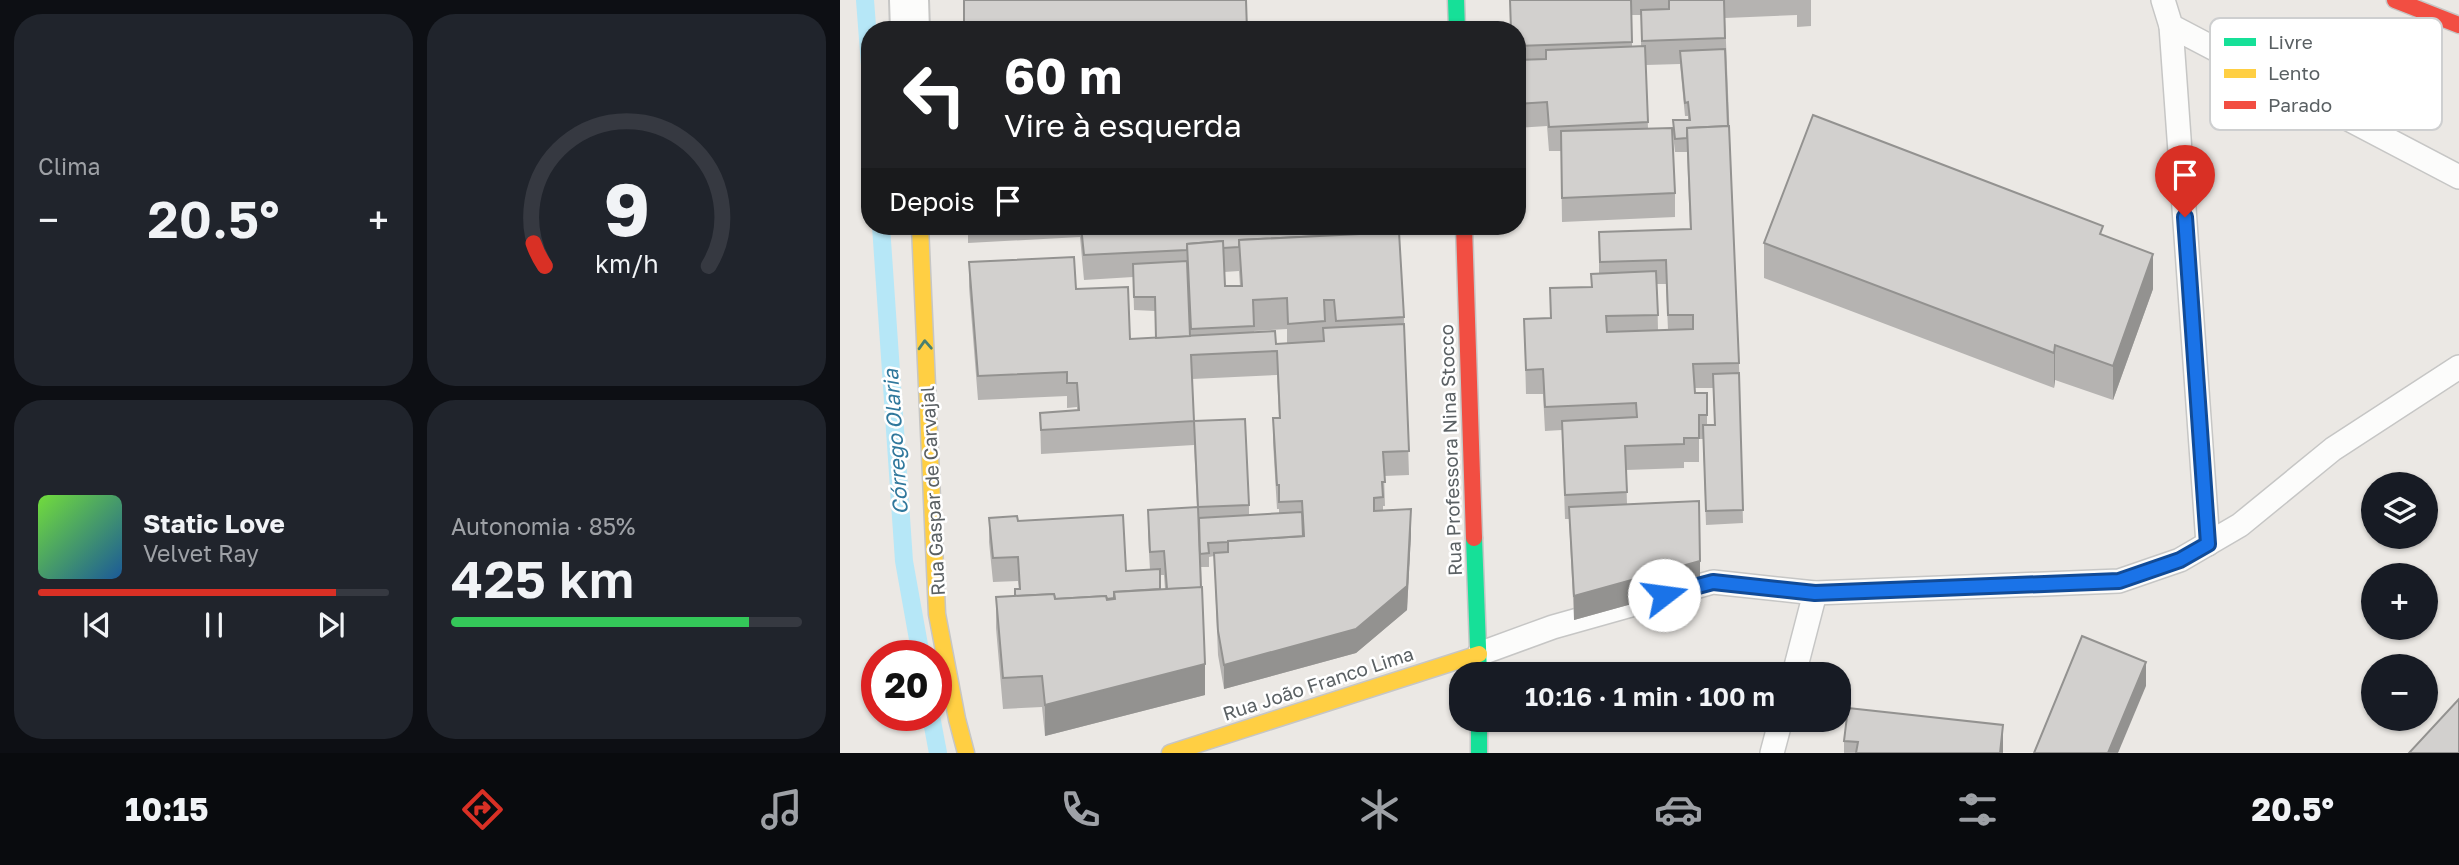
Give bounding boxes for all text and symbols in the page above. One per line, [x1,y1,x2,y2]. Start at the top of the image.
legend [2210,18,2442,130]
text: Livre [2268,30,2313,53]
text: 60 m [1004,46,1122,105]
icon: left [889,49,980,140]
text: Lento [2268,61,2320,84]
text: Parado [2268,93,2332,116]
text: Vire à esquerda [1004,106,1242,144]
pin [2155,145,2215,217]
text: Clima [38,152,101,180]
icon: arrive [2166,156,2204,194]
text: 9 [603,165,650,252]
icon: arrive [989,182,1027,220]
text: Depois [889,186,975,217]
text: 20.5° [148,187,279,249]
text: − [38,197,59,242]
text: + [368,197,389,242]
text: km/h [595,248,658,279]
street label: Rua Professora Nina Stocco [1434,324,1466,576]
one-way arrow [918,339,933,350]
water label: Córrego Olaria [877,367,913,516]
street label: Rua Gaspar de Carvajal [915,385,949,597]
map controls [2361,472,2438,731]
button: layers [2361,472,2438,549]
text: Static Love [143,508,285,539]
text: Autonomia · 85% [451,512,635,540]
text: Velvet Ray [143,539,259,567]
text: 425 km [451,547,634,609]
position arrow [1627,558,1701,632]
button: + [2361,563,2438,640]
icon: previous [78,606,116,644]
icon: pause [195,606,233,644]
icon: next [312,606,350,644]
speed limit sign: 20 [861,640,952,731]
street label: Rua João Franco Lima [1220,641,1416,725]
button: − [2361,654,2438,731]
text: 10:16 · 1 min · 100 m [1525,681,1775,712]
icon: directions [458,785,507,834]
icon: music [757,785,806,834]
icon: phone [1056,785,1105,834]
icon: climate [1355,785,1404,834]
icon: car [1654,785,1703,834]
icon: filters [1953,785,2002,834]
text: 10:15 [125,790,208,828]
text: 20.5° [2251,790,2334,828]

